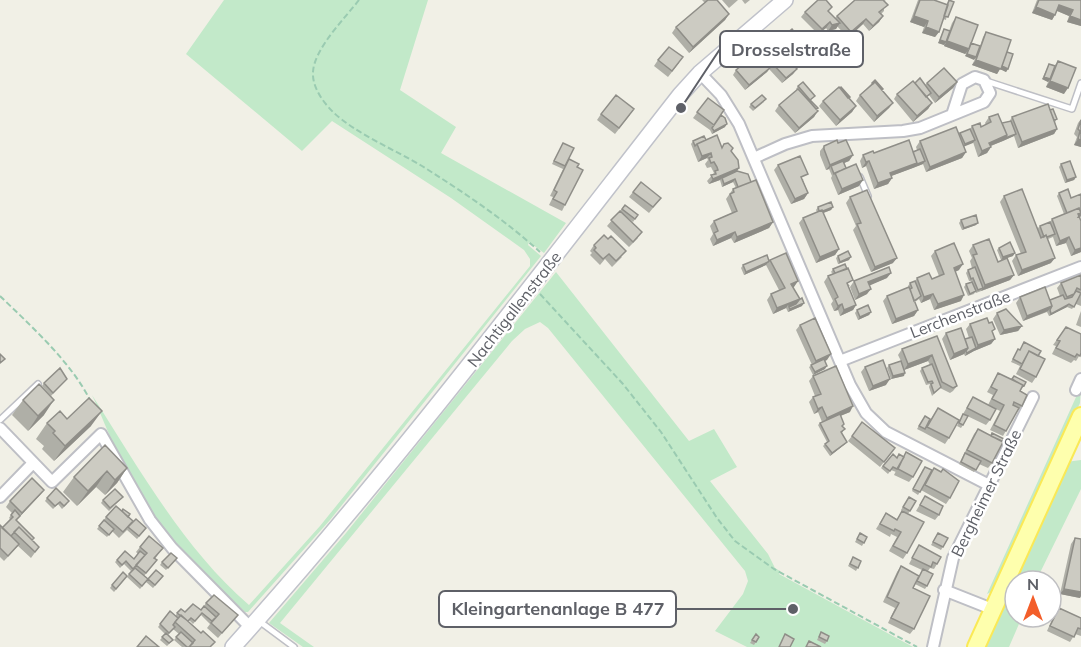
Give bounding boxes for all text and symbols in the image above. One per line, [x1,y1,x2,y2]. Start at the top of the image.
callout: Drosselstraße [720,31,863,67]
text: Drosselstraße [731,38,851,61]
street label: Nachtigallenstraße [463,247,565,371]
street label: Lerchenstraße [907,286,1013,342]
street label: Bergheimer Straße [946,426,1026,560]
north arrow [1003,569,1063,629]
text: N [1027,574,1039,594]
callout: Kleingartenanlage B 477 [439,591,676,627]
text: Kleingartenanlage B 477 [451,597,665,620]

